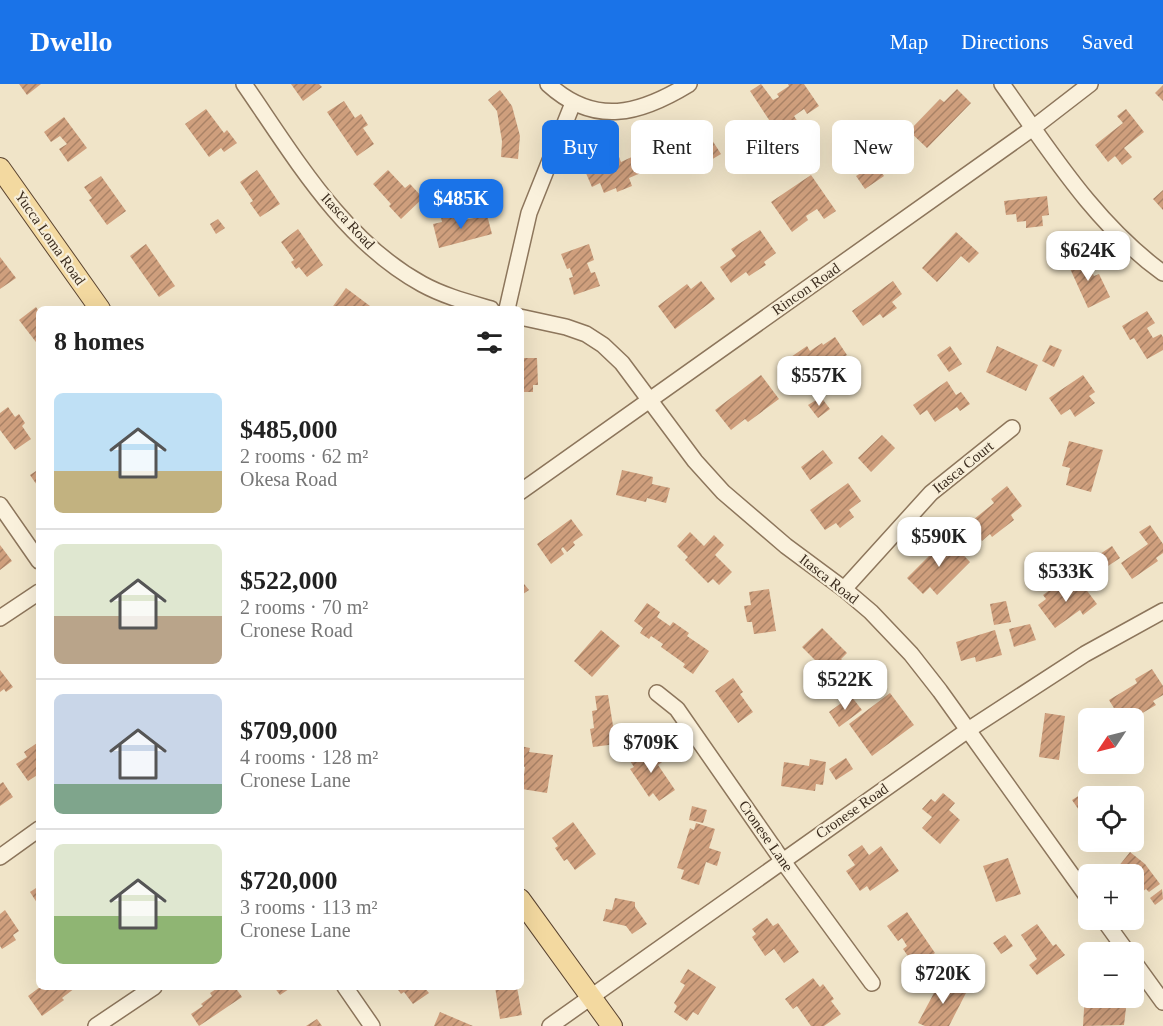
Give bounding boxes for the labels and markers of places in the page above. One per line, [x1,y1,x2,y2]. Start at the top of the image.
pin: $485K [419,179,503,230]
pin: $624K [1046,231,1130,282]
pin: $557K [777,356,861,407]
pin: $590K [897,517,981,568]
pin: $533K [1024,552,1108,603]
pin: $522K [803,660,887,711]
pin: $709K [609,723,693,774]
pin: $720K [901,954,985,1005]

